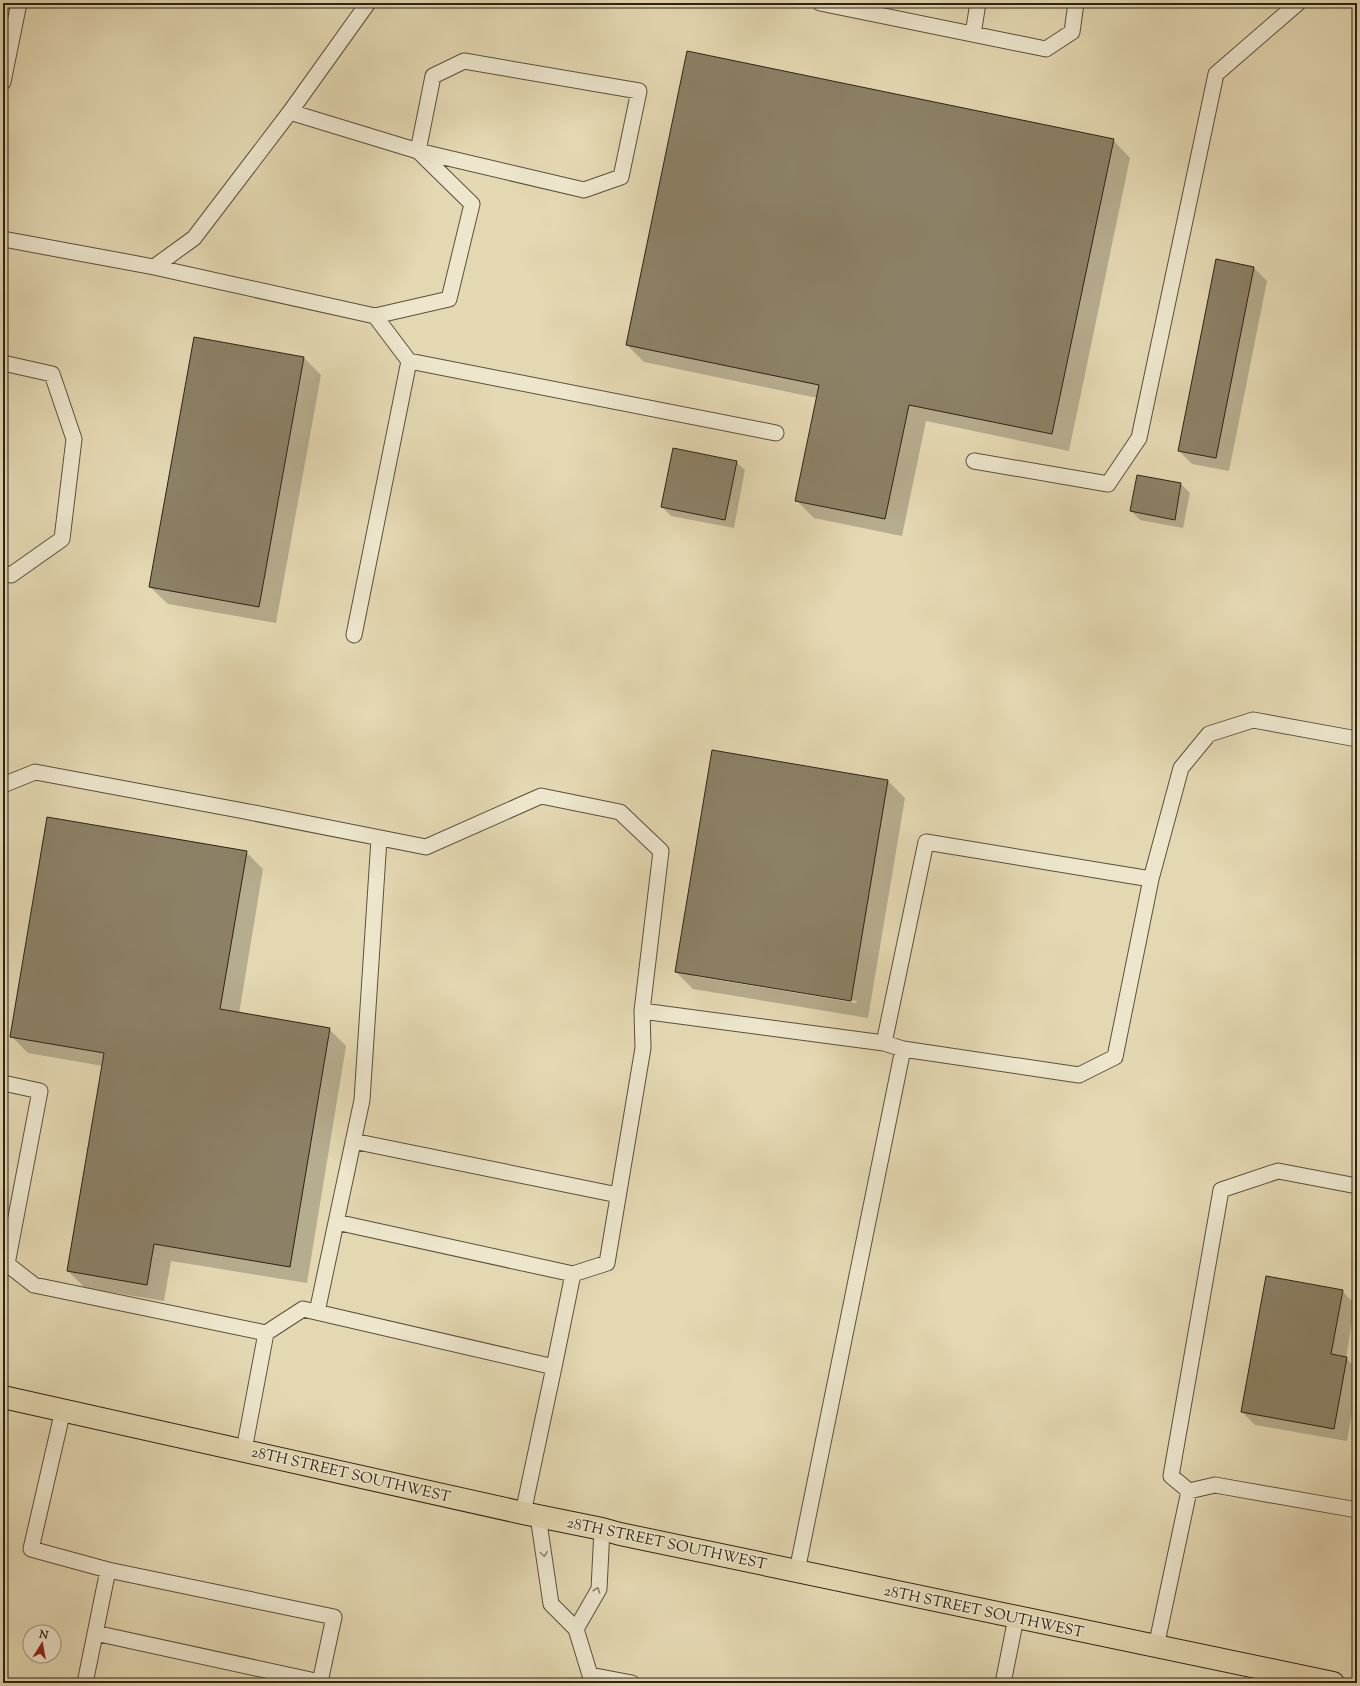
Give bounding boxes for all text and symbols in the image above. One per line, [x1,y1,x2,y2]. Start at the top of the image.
street label: 28TH STREET SOUTHWEST [249,1442,453,1509]
street label: 28TH STREET SOUTHWEST [565,1513,769,1576]
one-way arrow [539,1551,548,1557]
street label: 28TH STREET SOUTHWEST [882,1581,1086,1644]
one-way arrow [592,1587,601,1594]
north arrow [22,1624,62,1664]
text: N [37,1626,50,1644]

